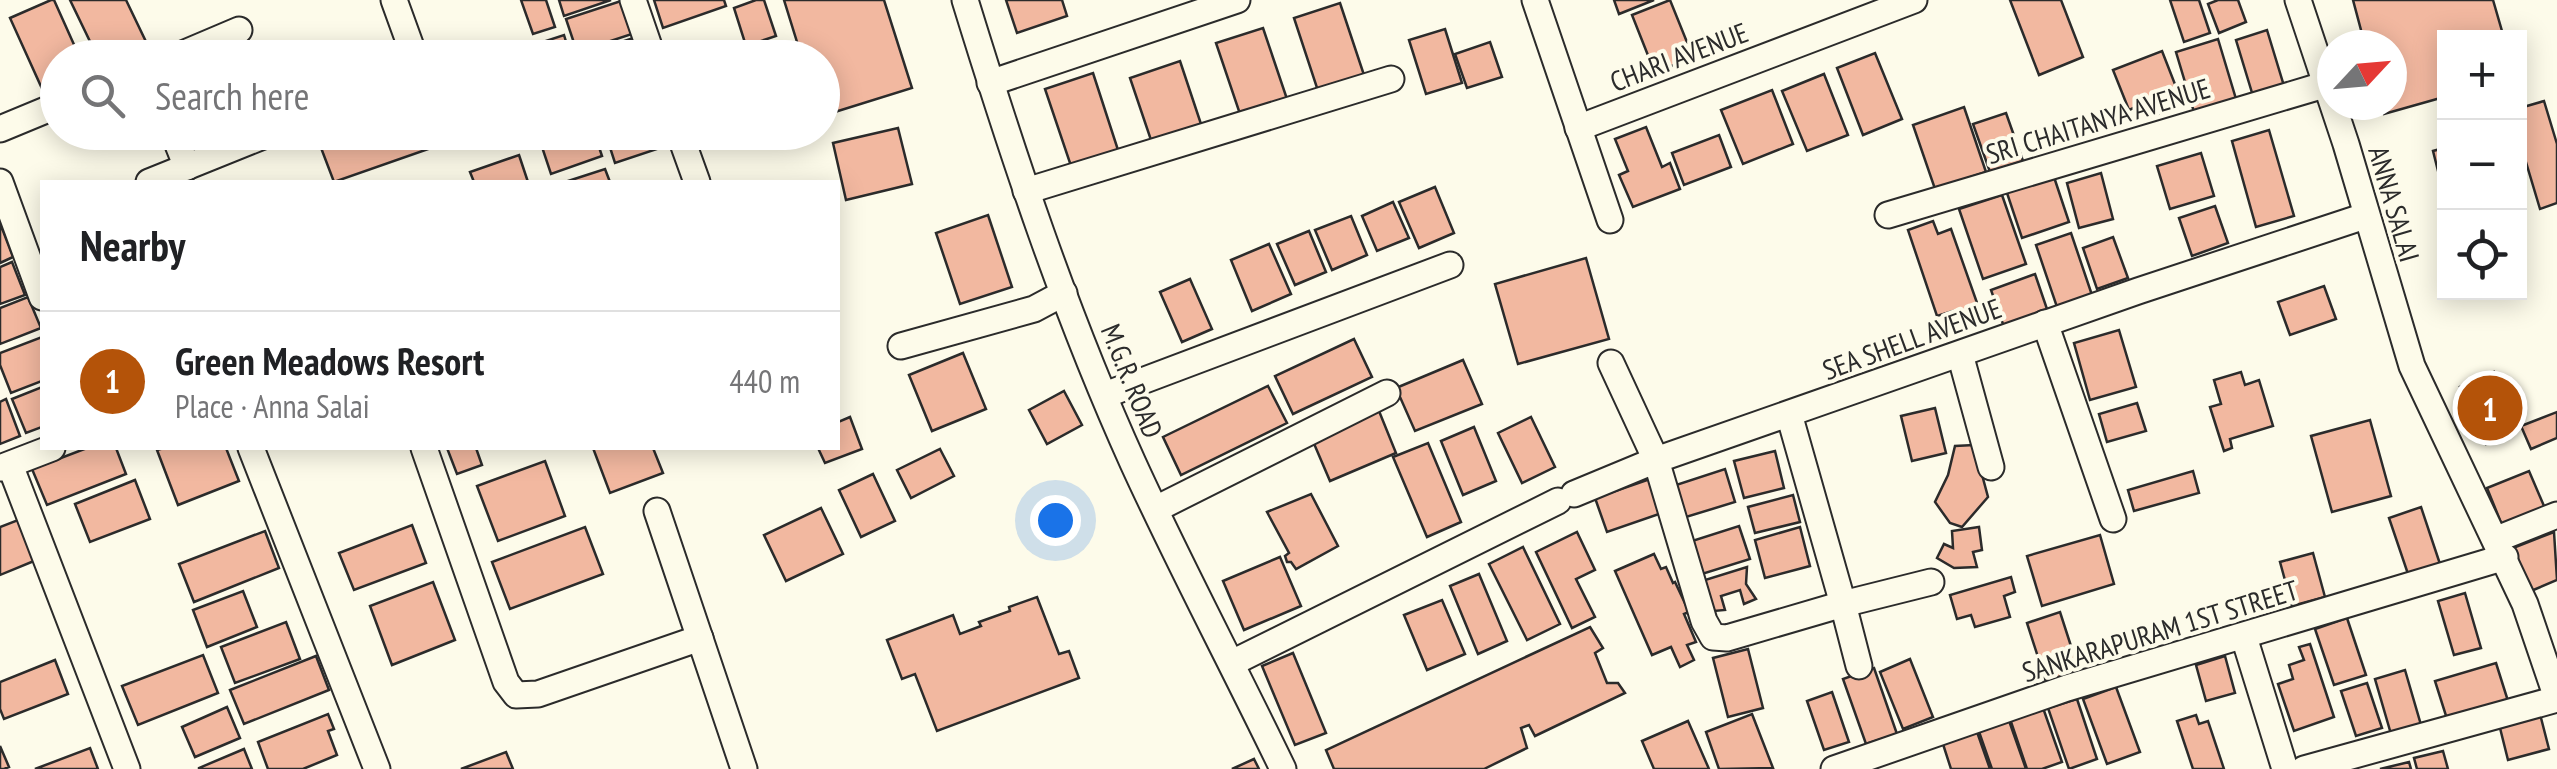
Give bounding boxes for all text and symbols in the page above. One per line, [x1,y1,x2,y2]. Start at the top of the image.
street label: CHARI AVENUE [1604,13,1753,100]
north arrow [2317,30,2407,120]
map controls [2437,30,2527,300]
button: + [2437,30,2527,120]
search box [40,40,840,150]
icon: search [75,68,130,123]
street label: SRI CHAITANYA AVENUE [1981,69,2214,172]
text: Search here [155,71,309,120]
button: − [2437,120,2527,210]
street label: ANNA SALAI [2360,142,2429,266]
button: locate [2437,210,2527,300]
text: Nearby [80,218,185,273]
street label: SEA SHELL AVENUE [1817,289,2006,388]
street label: M.G.R. ROAD [1093,318,1172,443]
text: Green Meadows Resort [175,336,484,385]
text: 1 [105,360,120,402]
text: 440 m [729,360,800,402]
pin: 1 [2458,370,2522,446]
text: Place · Anna Salai [175,385,370,427]
your location [1030,495,1081,546]
street label: SANKARAPURAM 1ST STREET [2018,571,2303,690]

